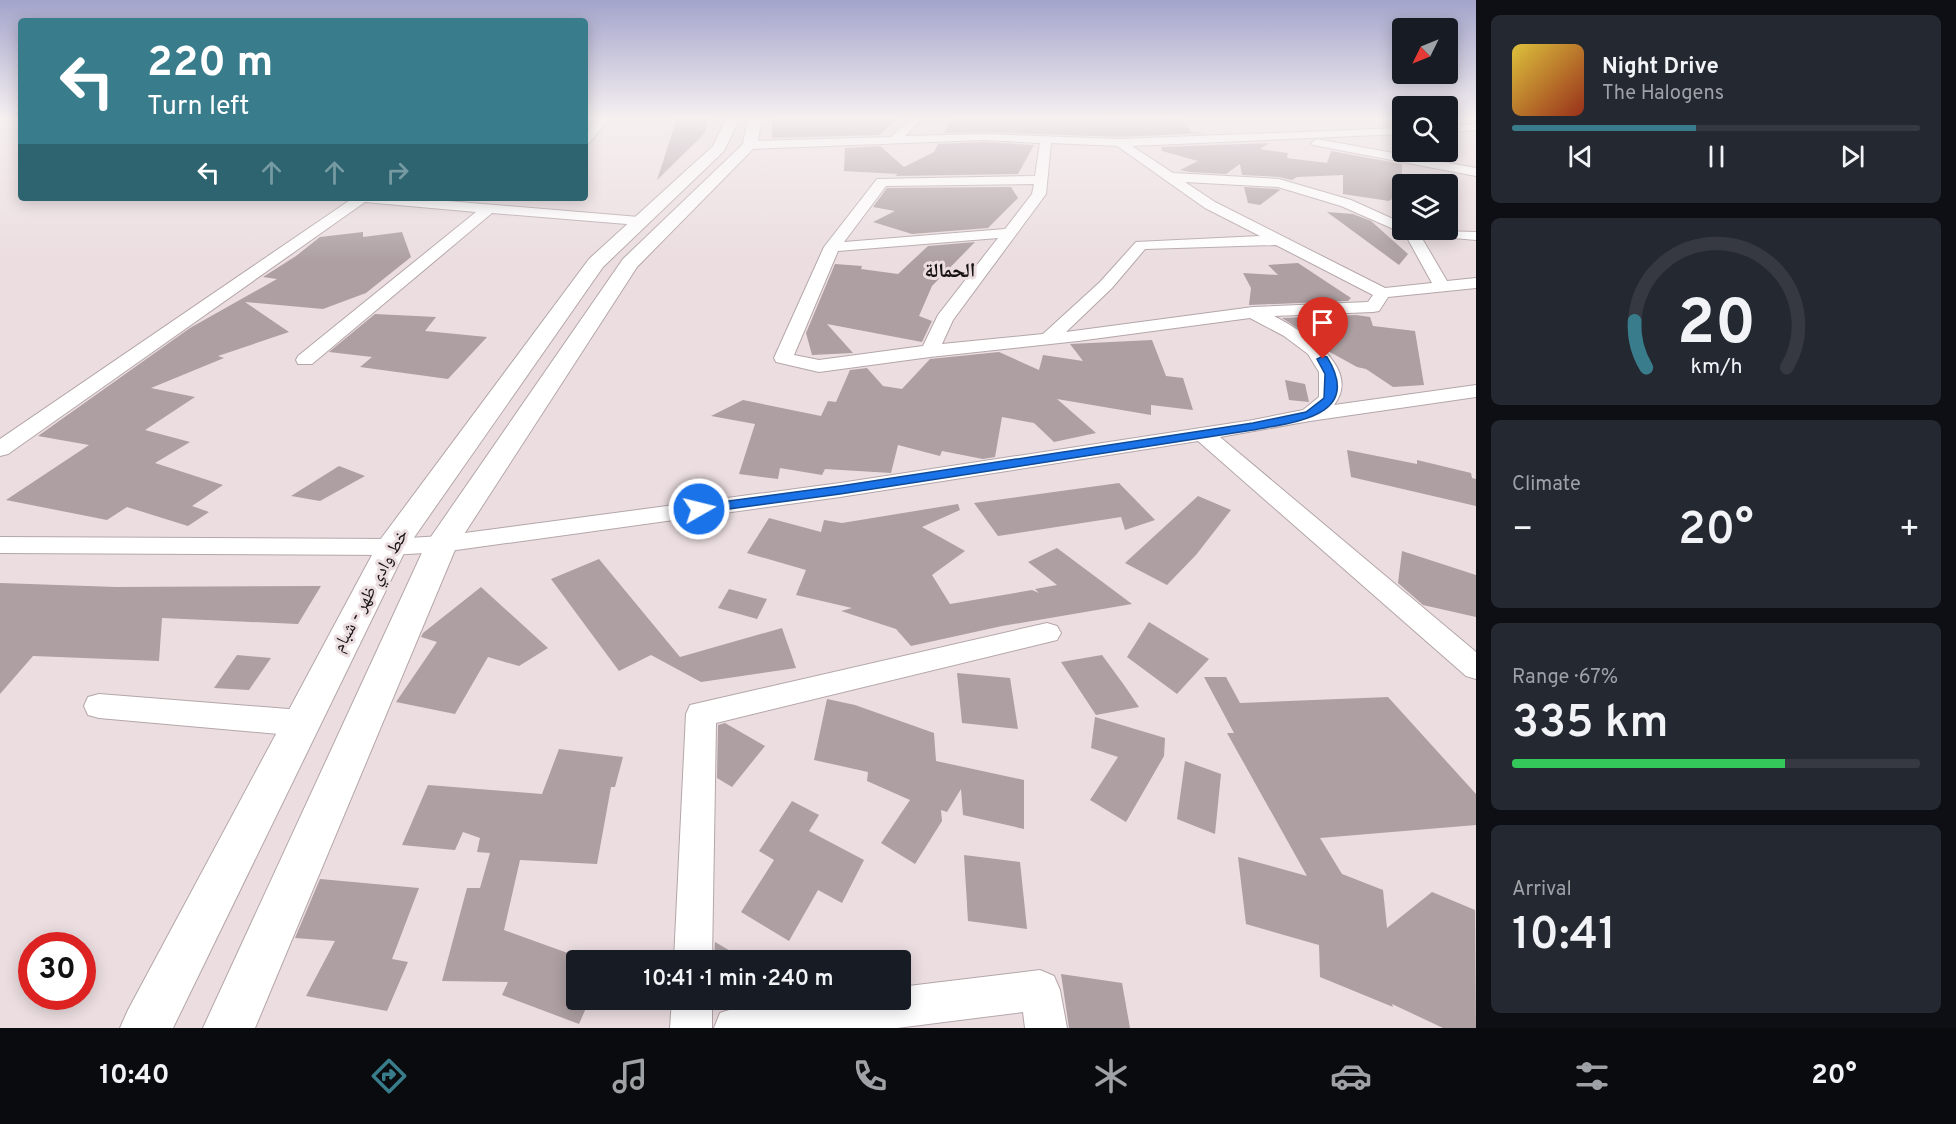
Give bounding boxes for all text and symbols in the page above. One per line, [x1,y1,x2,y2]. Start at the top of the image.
north arrow [1392,18,1458,84]
map controls [1392,18,1458,240]
text: 220 m [147,38,273,91]
icon: left [48,42,126,120]
text: Night Drive [1602,54,1719,81]
text: The Halogens [1602,81,1724,107]
text: Turn left [147,90,249,124]
button: search [1392,96,1458,162]
icon: previous [1564,140,1597,173]
icon: pause [1700,140,1733,173]
icon: next [1836,140,1869,173]
icon: left [192,156,225,189]
icon: ahead [255,156,288,189]
icon: ahead [318,156,351,189]
icon: right [381,156,414,189]
button: layers [1392,174,1458,240]
district label: الحمالة [925,259,975,285]
text: 20 [1676,288,1756,367]
pin [1297,297,1348,359]
icon: arrive [1306,306,1339,339]
text: km/h [1690,355,1742,382]
text: Climate [1512,472,1581,498]
position arrow [667,477,731,541]
text: 20° [1678,503,1754,560]
text: − [1512,510,1533,552]
text: + [1899,510,1920,552]
street label: خط وادي ظهر - شبام [328,525,416,657]
text: Range · 67% [1512,665,1618,691]
text: 335 km [1512,696,1669,753]
text: Arrival [1512,877,1572,903]
text: 10:41 [1512,908,1616,965]
speed limit sign: 30 [18,932,96,1010]
text: 10:41 · 1 min · 240 m [643,966,834,993]
icon: directions [368,1055,410,1097]
icon: music [609,1055,651,1097]
icon: phone [849,1055,891,1097]
icon: climate [1090,1055,1132,1097]
icon: car [1330,1055,1372,1097]
icon: filters [1571,1055,1613,1097]
text: 10:40 [99,1059,169,1093]
text: 20° [1811,1059,1857,1093]

